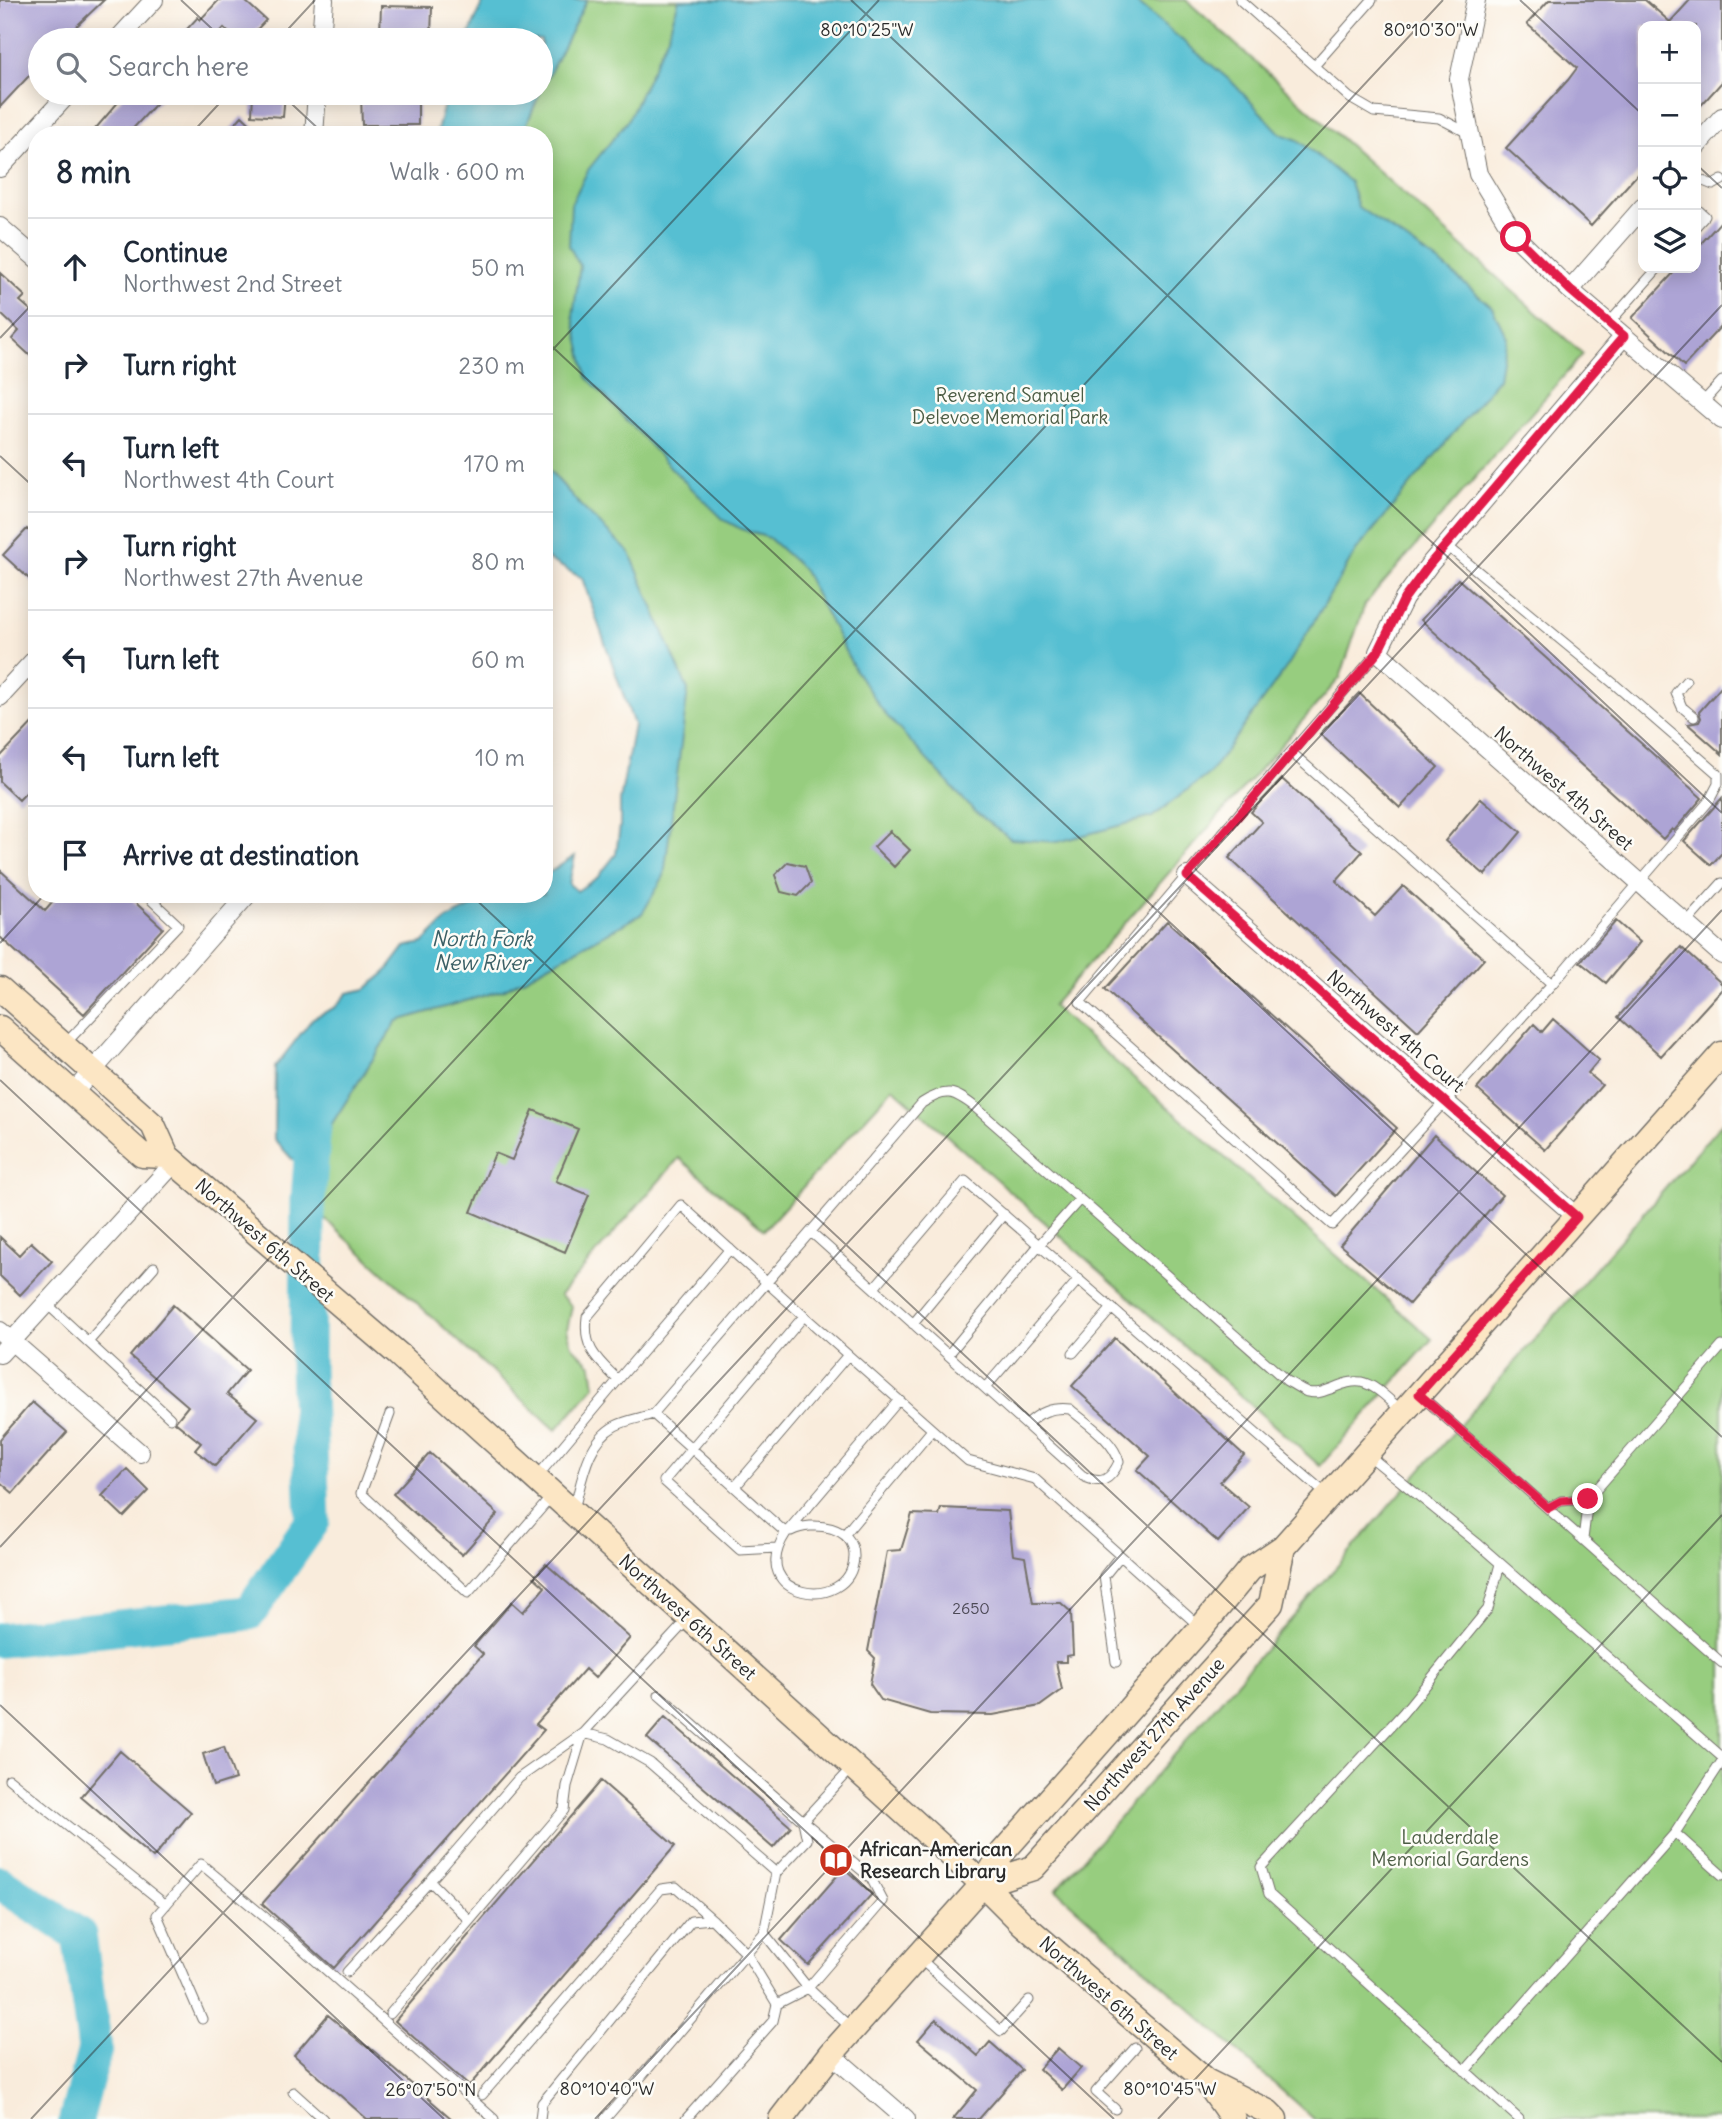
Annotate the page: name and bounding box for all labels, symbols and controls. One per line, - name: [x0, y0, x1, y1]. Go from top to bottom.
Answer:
- text: 80°10'25"W: [820, 18, 914, 41]
- text: 80°10'30"W: [1383, 18, 1479, 41]
- map controls: [1638, 21, 1701, 273]
- button: +: [1638, 21, 1701, 84]
- search box: [28, 28, 553, 105]
- icon: search: [52, 48, 90, 86]
- text: Search here: [108, 50, 249, 83]
- button: −: [1638, 84, 1701, 147]
- button: locate: [1638, 147, 1701, 210]
- text: 8 min: [56, 153, 131, 191]
- text: Walk · 600 m: [390, 157, 525, 186]
- button: layers: [1638, 210, 1701, 273]
- route start: [1500, 221, 1531, 252]
- text: Continue: [123, 236, 228, 269]
- icon: ahead: [56, 248, 94, 286]
- text: 50 m: [471, 253, 525, 282]
- text: Northwest 2nd Street: [123, 269, 342, 298]
- icon: right: [56, 346, 94, 384]
- text: Turn right: [123, 349, 236, 382]
- text: 230 m: [459, 351, 525, 380]
- park label: Reverend Samuel Delevoe Memorial Park: [912, 383, 1109, 429]
- text: Turn left: [123, 432, 219, 465]
- icon: left: [56, 444, 94, 482]
- text: 170 m: [464, 449, 525, 478]
- text: Northwest 4th Court: [123, 465, 334, 494]
- text: Turn right: [123, 530, 236, 563]
- icon: right: [56, 542, 94, 580]
- text: 80 m: [471, 547, 525, 576]
- text: Northwest 27th Avenue: [123, 563, 364, 592]
- icon: left: [56, 640, 94, 678]
- text: Turn left: [123, 643, 219, 676]
- text: 60 m: [471, 645, 525, 674]
- street label: Northwest 4th Street: [1489, 721, 1639, 855]
- icon: left: [56, 738, 94, 776]
- text: Turn left: [123, 741, 219, 774]
- text: 10 m: [475, 743, 525, 772]
- icon: arrive: [56, 836, 94, 874]
- text: Arrive at destination: [123, 839, 359, 872]
- water label: North Fork New River: [432, 925, 534, 976]
- street label: Northwest 4th Court: [1322, 965, 1470, 1097]
- street label: Northwest 6th Street: [190, 1173, 340, 1307]
- route end: [1572, 1483, 1603, 1514]
- street label: Northwest 6th Street: [614, 1549, 762, 1685]
- house number: 2650: [952, 1598, 990, 1618]
- street label: Northwest 27th Avenue: [1079, 1652, 1229, 1816]
- park label: Lauderdale Memorial Gardens: [1371, 1825, 1529, 1871]
- place label: African-American Research Library: [860, 1837, 1012, 1883]
- library icon: African-American Research Library: [817, 1841, 855, 1879]
- street label: Northwest 6th Street: [1034, 1931, 1184, 2065]
- text: 80°10'40"W: [560, 2077, 654, 2100]
- text: 80°10'45"W: [1123, 2077, 1217, 2100]
- text: 26°07'50"N: [386, 2078, 476, 2101]

